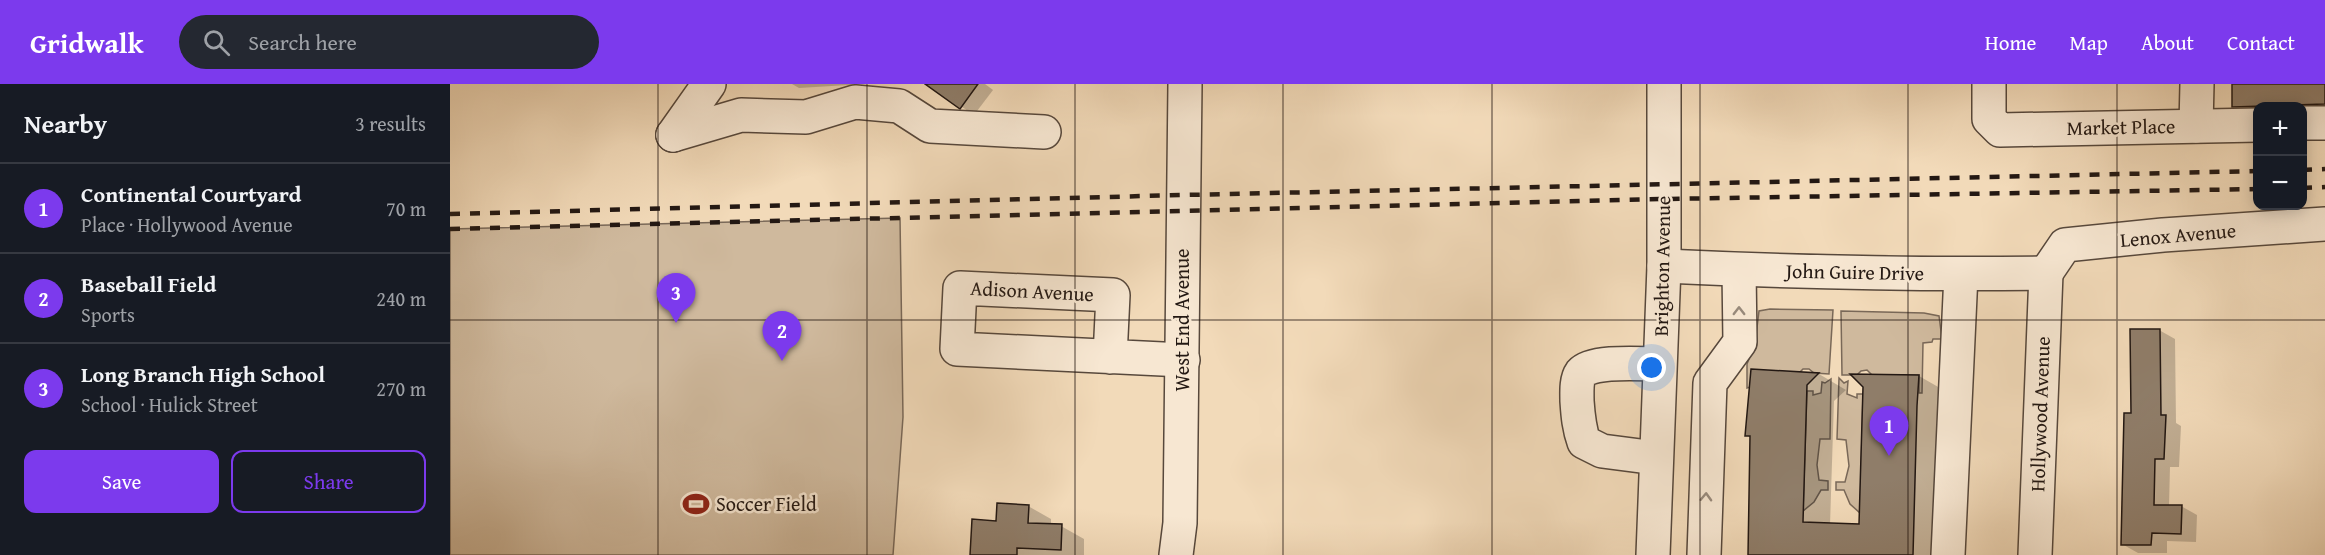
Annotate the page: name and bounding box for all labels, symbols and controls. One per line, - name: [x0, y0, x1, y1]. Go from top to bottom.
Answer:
- search box: [179, 15, 599, 69]
- text: Gridwalk: [30, 22, 143, 63]
- icon: search: [200, 26, 233, 59]
- text: Search here: [248, 26, 357, 58]
- text: Home: [1985, 27, 2036, 58]
- text: Map: [2069, 27, 2108, 58]
- text: About: [2141, 27, 2194, 58]
- text: Contact: [2227, 27, 2295, 58]
- map controls: [2253, 102, 2307, 210]
- button: +: [2253, 102, 2307, 156]
- text: Nearby: [24, 104, 107, 143]
- text: 3 results: [355, 109, 426, 138]
- street label: Market Place: [2066, 111, 2176, 142]
- button: −: [2253, 156, 2307, 210]
- text: Continental Courtyard: [81, 178, 301, 210]
- text: 1: [38, 194, 49, 223]
- text: 70 m: [386, 194, 426, 223]
- street label: Brighton Avenue: [1646, 195, 1677, 337]
- text: Place · Hollywood Avenue: [81, 210, 293, 239]
- street label: Lenox Avenue: [2119, 215, 2237, 254]
- street label: West End Avenue: [1167, 249, 1196, 391]
- street label: John Guire Drive: [1783, 256, 1924, 287]
- text: Baseball Field: [81, 268, 216, 300]
- street label: Adison Avenue: [970, 273, 1095, 308]
- pin: 3: [656, 274, 696, 323]
- text: 2: [38, 284, 49, 313]
- text: 240 m: [376, 284, 426, 313]
- text: Sports: [81, 300, 135, 329]
- one-way arrow: [1733, 307, 1745, 316]
- pin: 2: [762, 312, 802, 361]
- street label: Hollywood Avenue: [2022, 336, 2057, 492]
- your location: [1637, 353, 1666, 382]
- text: Long Branch High School: [81, 358, 325, 390]
- text: 3: [38, 374, 49, 403]
- text: 270 m: [376, 374, 426, 403]
- text: School · Hulick Street: [81, 390, 258, 419]
- pin: 1: [1870, 406, 1908, 456]
- button: Save: [24, 450, 219, 513]
- button: Share: [231, 450, 426, 513]
- sports icon: Soccer Field: [681, 489, 711, 519]
- place label: Soccer Field: [716, 489, 817, 518]
- one-way arrow: [1700, 492, 1712, 501]

